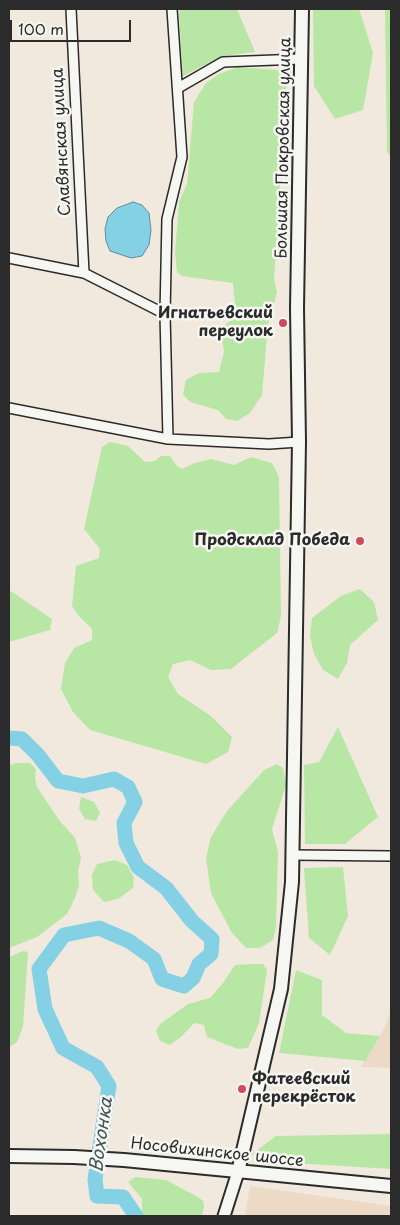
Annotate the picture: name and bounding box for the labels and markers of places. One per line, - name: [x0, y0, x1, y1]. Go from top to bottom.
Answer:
- place label: Игнатьевский переулок: [158, 304, 273, 342]
- marker: Игнатьевский переулок: [277, 317, 289, 329]
- place label: Продсклад Победа: [194, 531, 350, 551]
- marker: Продсклад Победа: [354, 535, 366, 547]
- place label: Фатеевский перекрёсток: [252, 1070, 355, 1108]
- marker: Фатеевский перекрёсток: [236, 1083, 248, 1095]

